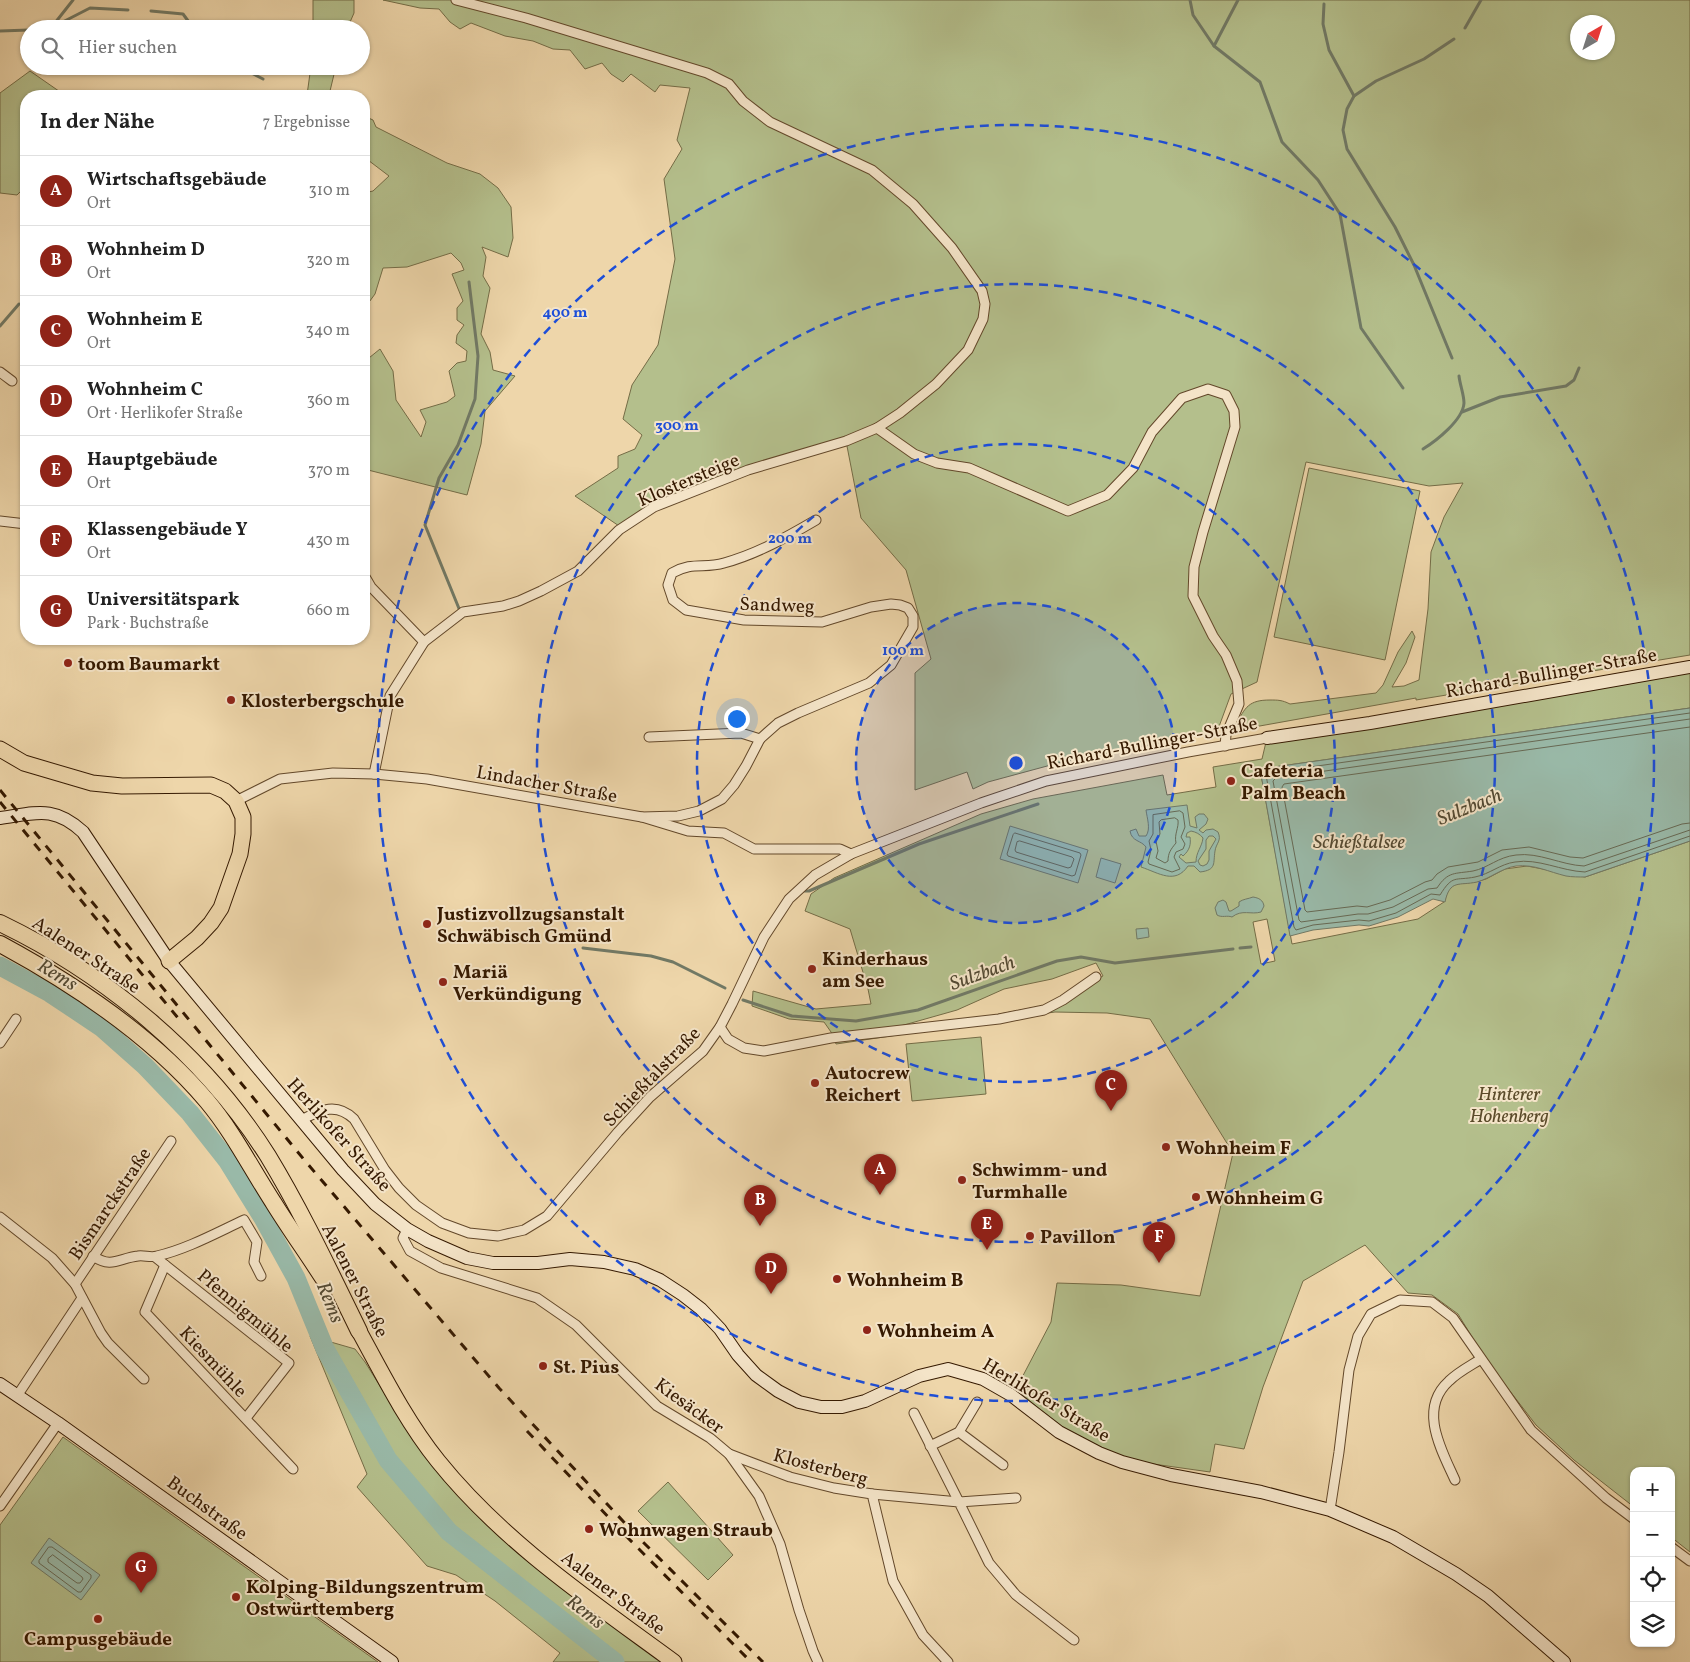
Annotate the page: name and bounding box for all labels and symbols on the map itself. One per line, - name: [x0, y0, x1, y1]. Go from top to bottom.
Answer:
- north arrow: [1570, 15, 1615, 60]
- text: 400 m: [543, 303, 588, 324]
- text: 300 m: [655, 416, 699, 437]
- street label: Klostersteige: [634, 448, 744, 514]
- text: 200 m: [768, 529, 812, 550]
- street label: Sandweg: [739, 592, 815, 620]
- text: 100 m: [882, 641, 925, 662]
- street label: Richard-Bullinger-Straße: [1444, 643, 1659, 705]
- place label: toom Baumarkt: [78, 652, 220, 678]
- marker: toom Baumarkt: [62, 657, 74, 669]
- place label: Klosterbergschule: [241, 689, 405, 715]
- marker: Klosterbergschule: [225, 694, 237, 706]
- your location: [724, 706, 750, 732]
- street label: Richard-Bullinger-Straße: [1045, 711, 1260, 777]
- centre of rings: [1007, 754, 1025, 772]
- place label: Cafeteria Palm Beach: [1241, 759, 1346, 807]
- street label: Lindacher Straße: [474, 760, 619, 810]
- marker: Cafeteria Palm Beach: [1225, 775, 1237, 787]
- water label: Sulzbach: [1433, 782, 1506, 834]
- water label: Schießtalsee: [1313, 829, 1406, 857]
- place label: Justizvollzugsanstalt Schwäbisch Gmünd: [436, 902, 625, 950]
- street label: Aalener Straße: [27, 911, 145, 1001]
- marker: Justizvollzugsanstalt Schwäbisch Gmünd: [421, 918, 433, 930]
- place label: Kinderhaus am See: [822, 947, 928, 995]
- water label: Sulzbach: [946, 949, 1019, 999]
- water label: Rems: [32, 953, 83, 999]
- place label: Mariä Verkündigung: [453, 960, 582, 1008]
- marker: Kinderhaus am See: [806, 963, 818, 975]
- marker: Mariä Verkündigung: [437, 976, 449, 988]
- street label: Schießtalstraße: [598, 1021, 707, 1133]
- place label: Autocrew Reichert: [825, 1061, 910, 1109]
- pin: C: [1095, 1070, 1127, 1111]
- street label: Herlikofer Straße: [280, 1073, 397, 1198]
- marker: Autocrew Reichert: [809, 1077, 821, 1089]
- park label: Hinterer Hohenberg: [1469, 1082, 1549, 1130]
- place label: Wohnheim F: [1176, 1136, 1291, 1162]
- marker: Wohnheim F: [1160, 1141, 1172, 1153]
- street label: Bismarckstraße: [63, 1143, 158, 1266]
- pin: A: [864, 1154, 896, 1195]
- place label: Schwimm- und Turmhalle: [972, 1158, 1108, 1206]
- marker: Schwimm- und Turmhalle: [956, 1174, 968, 1186]
- pin: B: [744, 1185, 776, 1226]
- place label: Wohnheim G: [1206, 1186, 1323, 1212]
- marker: Wohnheim G: [1190, 1191, 1202, 1203]
- pin: E: [971, 1209, 1003, 1250]
- street label: Aalener Straße: [314, 1219, 394, 1342]
- pin: F: [1143, 1222, 1175, 1263]
- place label: Pavillon: [1040, 1225, 1115, 1251]
- marker: Pavillon: [1024, 1230, 1036, 1242]
- pin: D: [755, 1253, 787, 1294]
- street label: Pfennigmühle: [191, 1264, 298, 1359]
- place label: Wohnheim B: [847, 1268, 964, 1294]
- marker: Wohnheim B: [831, 1273, 843, 1285]
- water label: Rems: [308, 1278, 350, 1328]
- place label: Wohnheim A: [877, 1319, 995, 1345]
- street label: Kiesmühle: [173, 1321, 252, 1404]
- marker: Wohnheim A: [861, 1324, 873, 1336]
- street label: Herlikofer Straße: [977, 1352, 1115, 1449]
- place label: St. Pius: [553, 1355, 619, 1381]
- marker: St. Pius: [537, 1360, 549, 1372]
- street label: Kiesäcker: [649, 1373, 729, 1441]
- street label: Klosterberg: [770, 1443, 871, 1493]
- street label: Buchstraße: [161, 1470, 253, 1547]
- place label: Wohnwagen Straub: [599, 1518, 773, 1544]
- marker: Wohnwagen Straub: [583, 1523, 595, 1535]
- street label: Aalener Straße: [555, 1546, 670, 1641]
- pin: G: [125, 1552, 157, 1593]
- place label: Kolping-Bildungszentrum Ostwürttemberg: [246, 1575, 484, 1623]
- water label: Rems: [559, 1588, 611, 1637]
- marker: Kolping-Bildungszentrum Ostwürttemberg: [230, 1591, 242, 1603]
- marker: Campusgebäude: [92, 1613, 104, 1625]
- place label: Campusgebäude: [24, 1627, 172, 1653]

